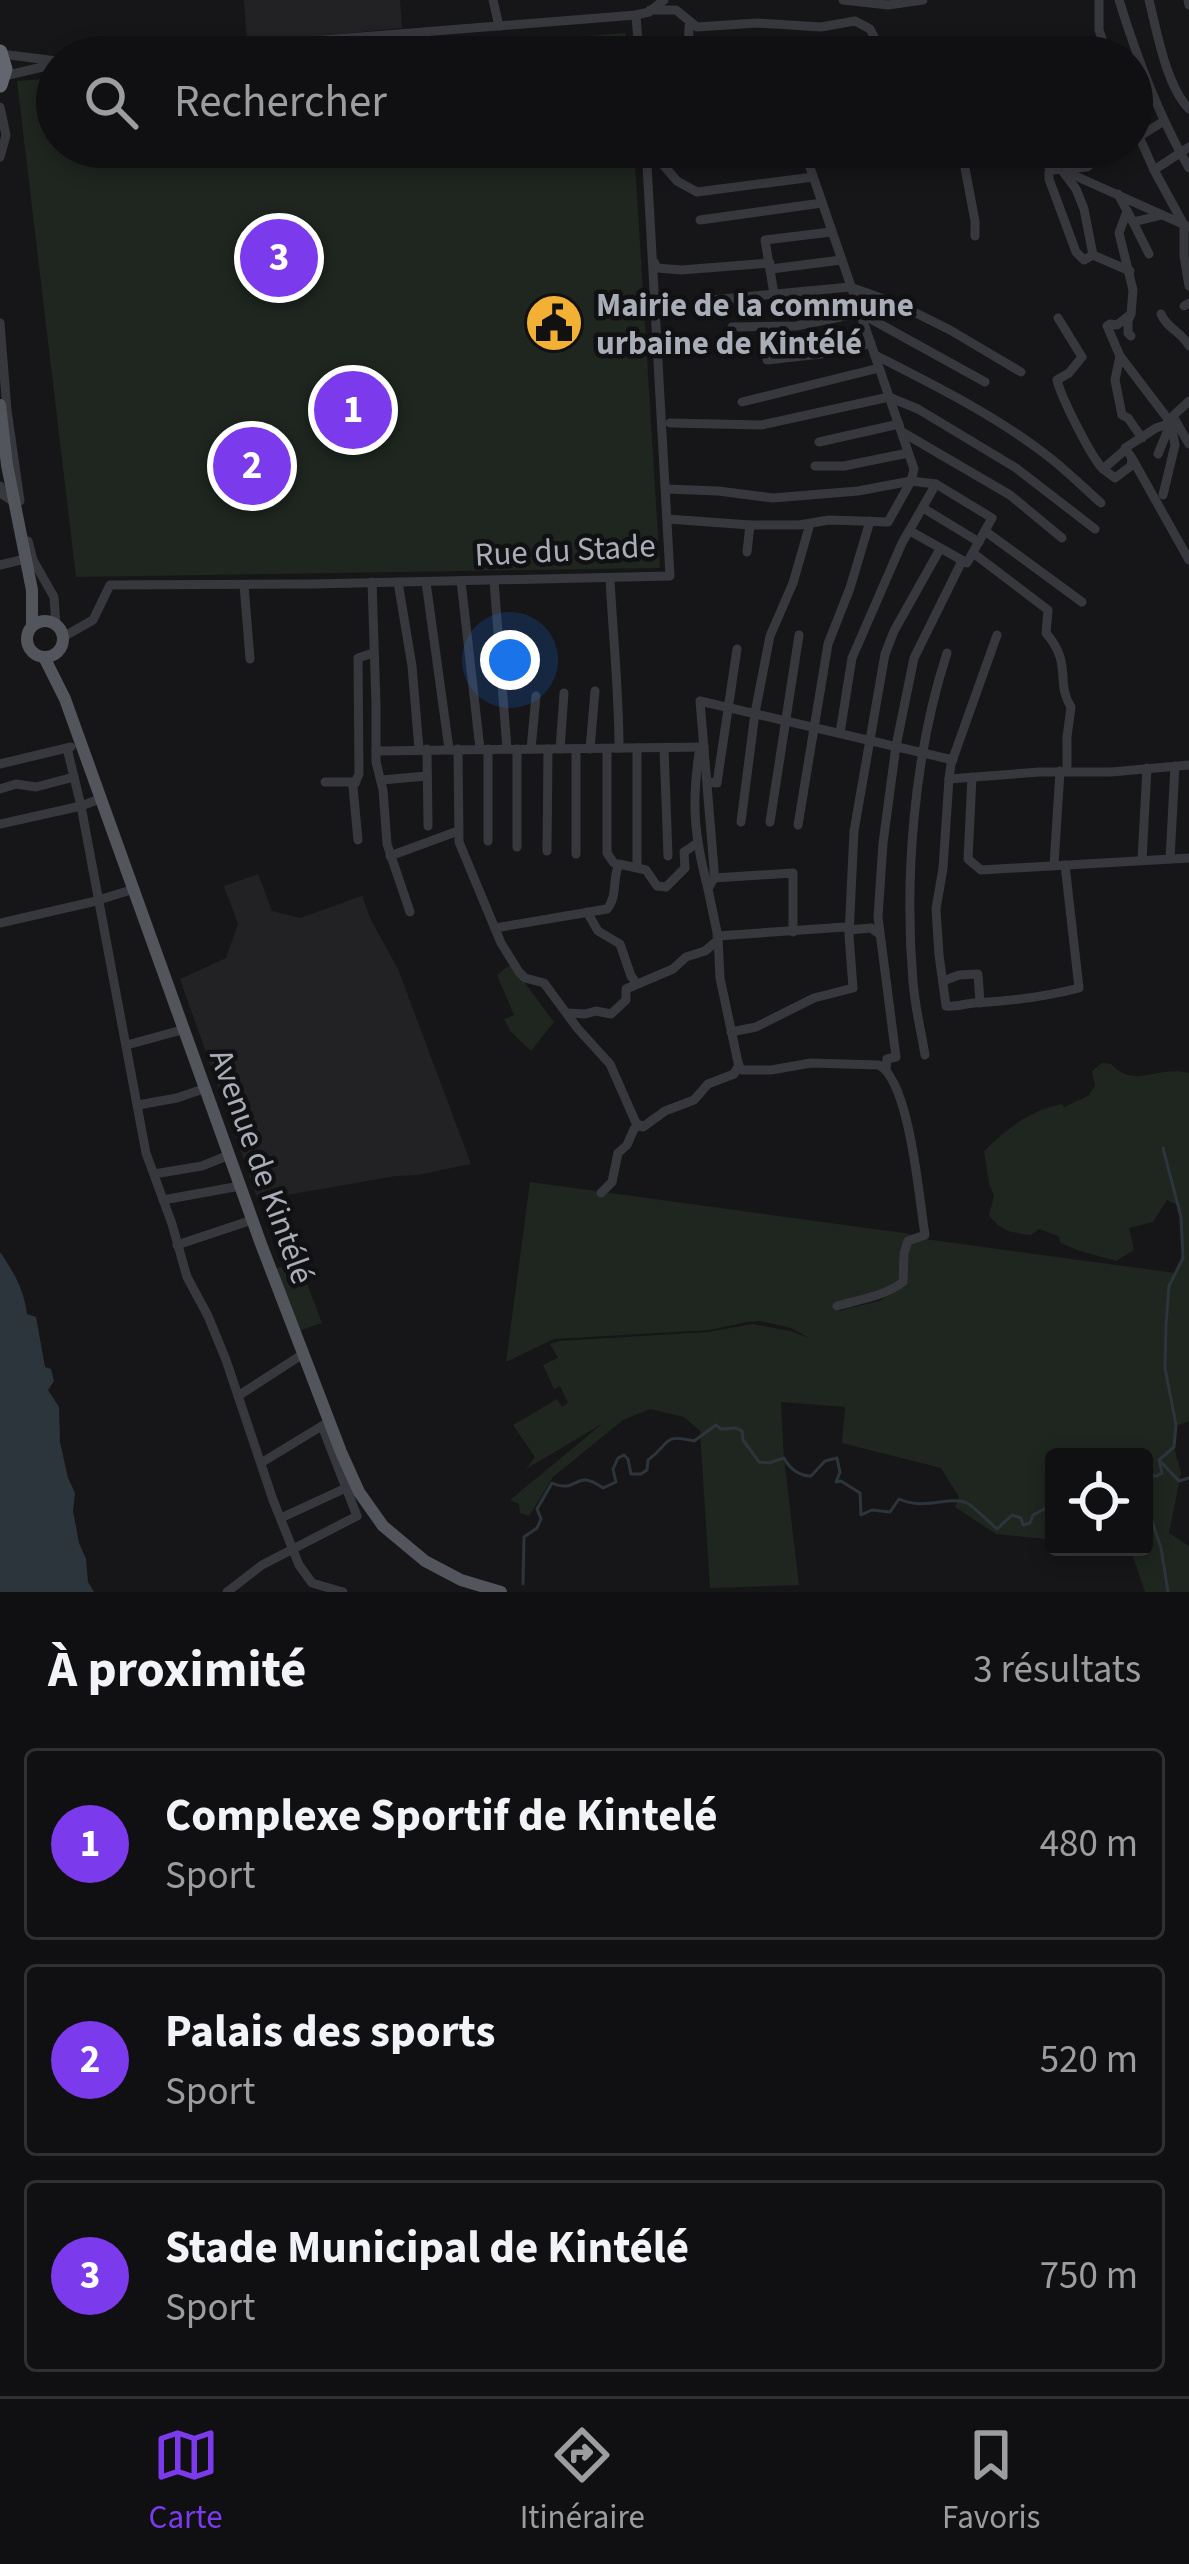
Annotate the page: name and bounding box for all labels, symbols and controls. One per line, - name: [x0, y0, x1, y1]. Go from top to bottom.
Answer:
- search box: [36, 36, 1153, 168]
- icon: search: [78, 69, 144, 135]
- text: Rechercher: [174, 70, 387, 134]
- pin: 3: [240, 213, 318, 303]
- place label: Mairie de la commune urbaine de Kintélé: [596, 282, 914, 367]
- public building icon: Mairie de la commune urbaine de Kintélé: [523, 292, 585, 354]
- pin: 1: [314, 365, 392, 455]
- pin: 2: [213, 421, 291, 511]
- street label: Rue du Stade: [473, 522, 657, 579]
- your location: [480, 630, 540, 690]
- street label: Avenue de Kintélé: [197, 1043, 326, 1290]
- map controls: [1045, 1448, 1153, 1556]
- button: locate: [1045, 1448, 1153, 1556]
- text: À proximité: [48, 1634, 306, 1706]
- text: 3 résultats: [973, 1642, 1141, 1698]
- text: Complexe Sportif de Kintelé: [165, 1784, 718, 1848]
- text: 1: [80, 1816, 100, 1872]
- text: 480 m: [1040, 1816, 1138, 1872]
- text: Sport: [165, 1848, 255, 1904]
- text: Palais des sports: [165, 2000, 495, 2064]
- text: 2: [80, 2032, 100, 2088]
- text: 520 m: [1040, 2032, 1138, 2088]
- text: Sport: [165, 2064, 255, 2120]
- text: Stade Municipal de Kintélé: [165, 2216, 689, 2280]
- text: 3: [80, 2248, 100, 2304]
- text: 750 m: [1040, 2248, 1138, 2304]
- text: Sport: [165, 2280, 255, 2336]
- tab: Carte: [149, 2422, 223, 2541]
- tab: Itinéraire: [520, 2422, 645, 2541]
- tab: Favoris: [942, 2422, 1040, 2541]

